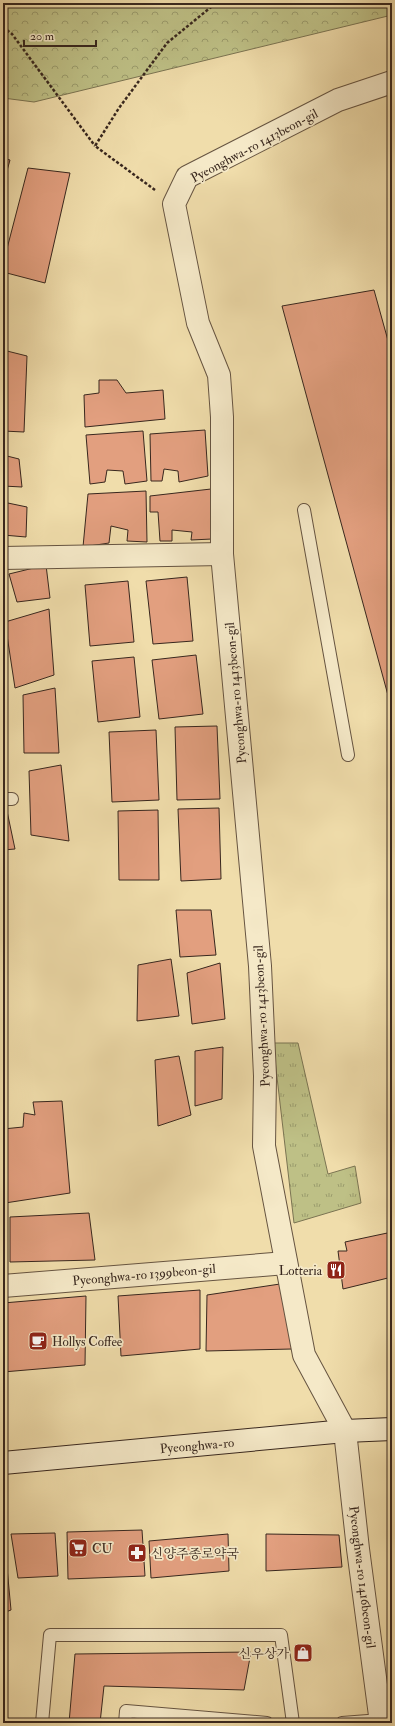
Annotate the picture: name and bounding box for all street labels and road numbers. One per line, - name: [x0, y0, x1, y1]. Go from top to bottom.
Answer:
- street label: Pyeonghwa-ro 1413beon-gil: [188, 105, 322, 187]
- street label: Pyeonghwa-ro 1413beon-gil: [222, 621, 251, 764]
- street label: Pyeonghwa-ro 1413beon-gil: [250, 944, 275, 1087]
- street label: Pyeonghwa-ro 1399beon-gil: [72, 1261, 217, 1290]
- street label: Pyeonghwa-ro: [159, 1435, 235, 1458]
- street label: Pyeonghwa-ro 1416beon-gil: [344, 1505, 379, 1650]

